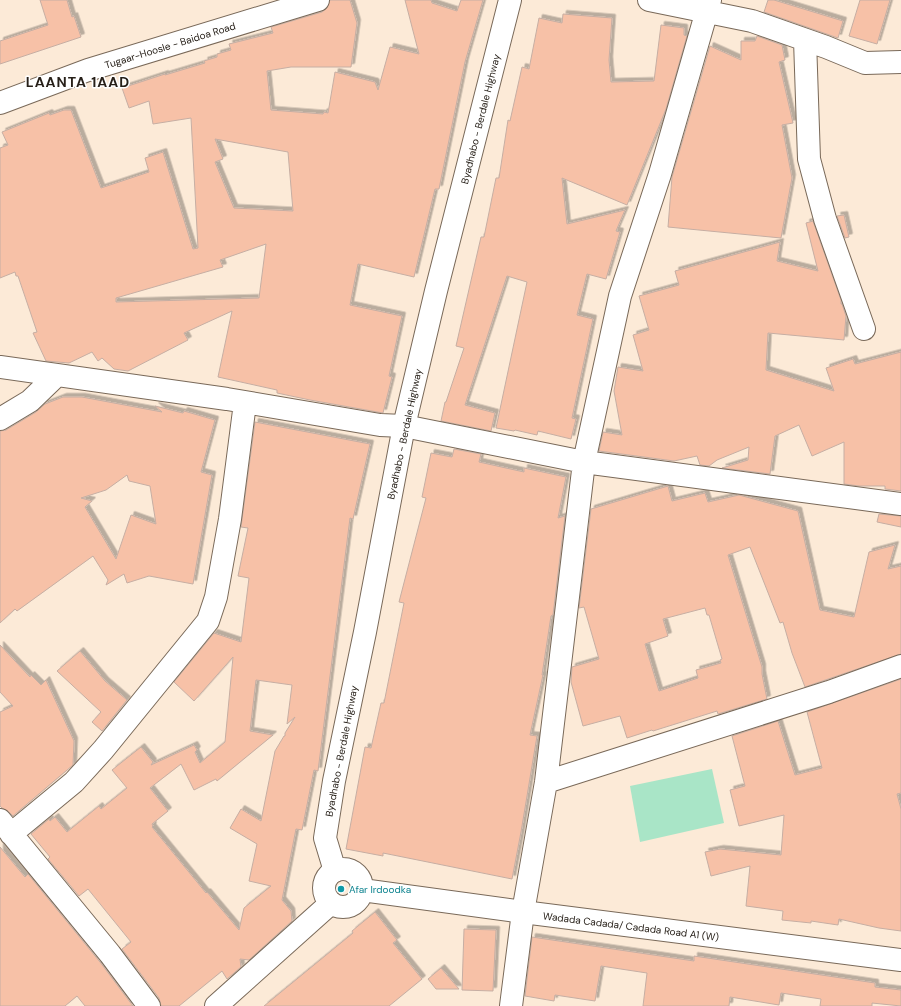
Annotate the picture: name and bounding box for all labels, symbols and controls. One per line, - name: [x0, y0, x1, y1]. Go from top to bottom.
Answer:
- street label: Tugaar-Hoosle - Baidoa Road: [103, 19, 237, 72]
- street label: Byadhabo - Berdale Highway: [458, 52, 503, 185]
- district label: LAANTA 1AAD: [26, 73, 130, 91]
- street label: Byadhabo - Berdale Highway: [384, 367, 425, 501]
- street label: Byadhabo - Berdale Highway: [322, 684, 361, 818]
- place label: Afar Irdoodka: [349, 883, 411, 896]
- marker: Afar Irdoodka: [336, 884, 346, 894]
- street label: Wadada Cadada/ Cadada Road A1 (W): [542, 909, 720, 944]

